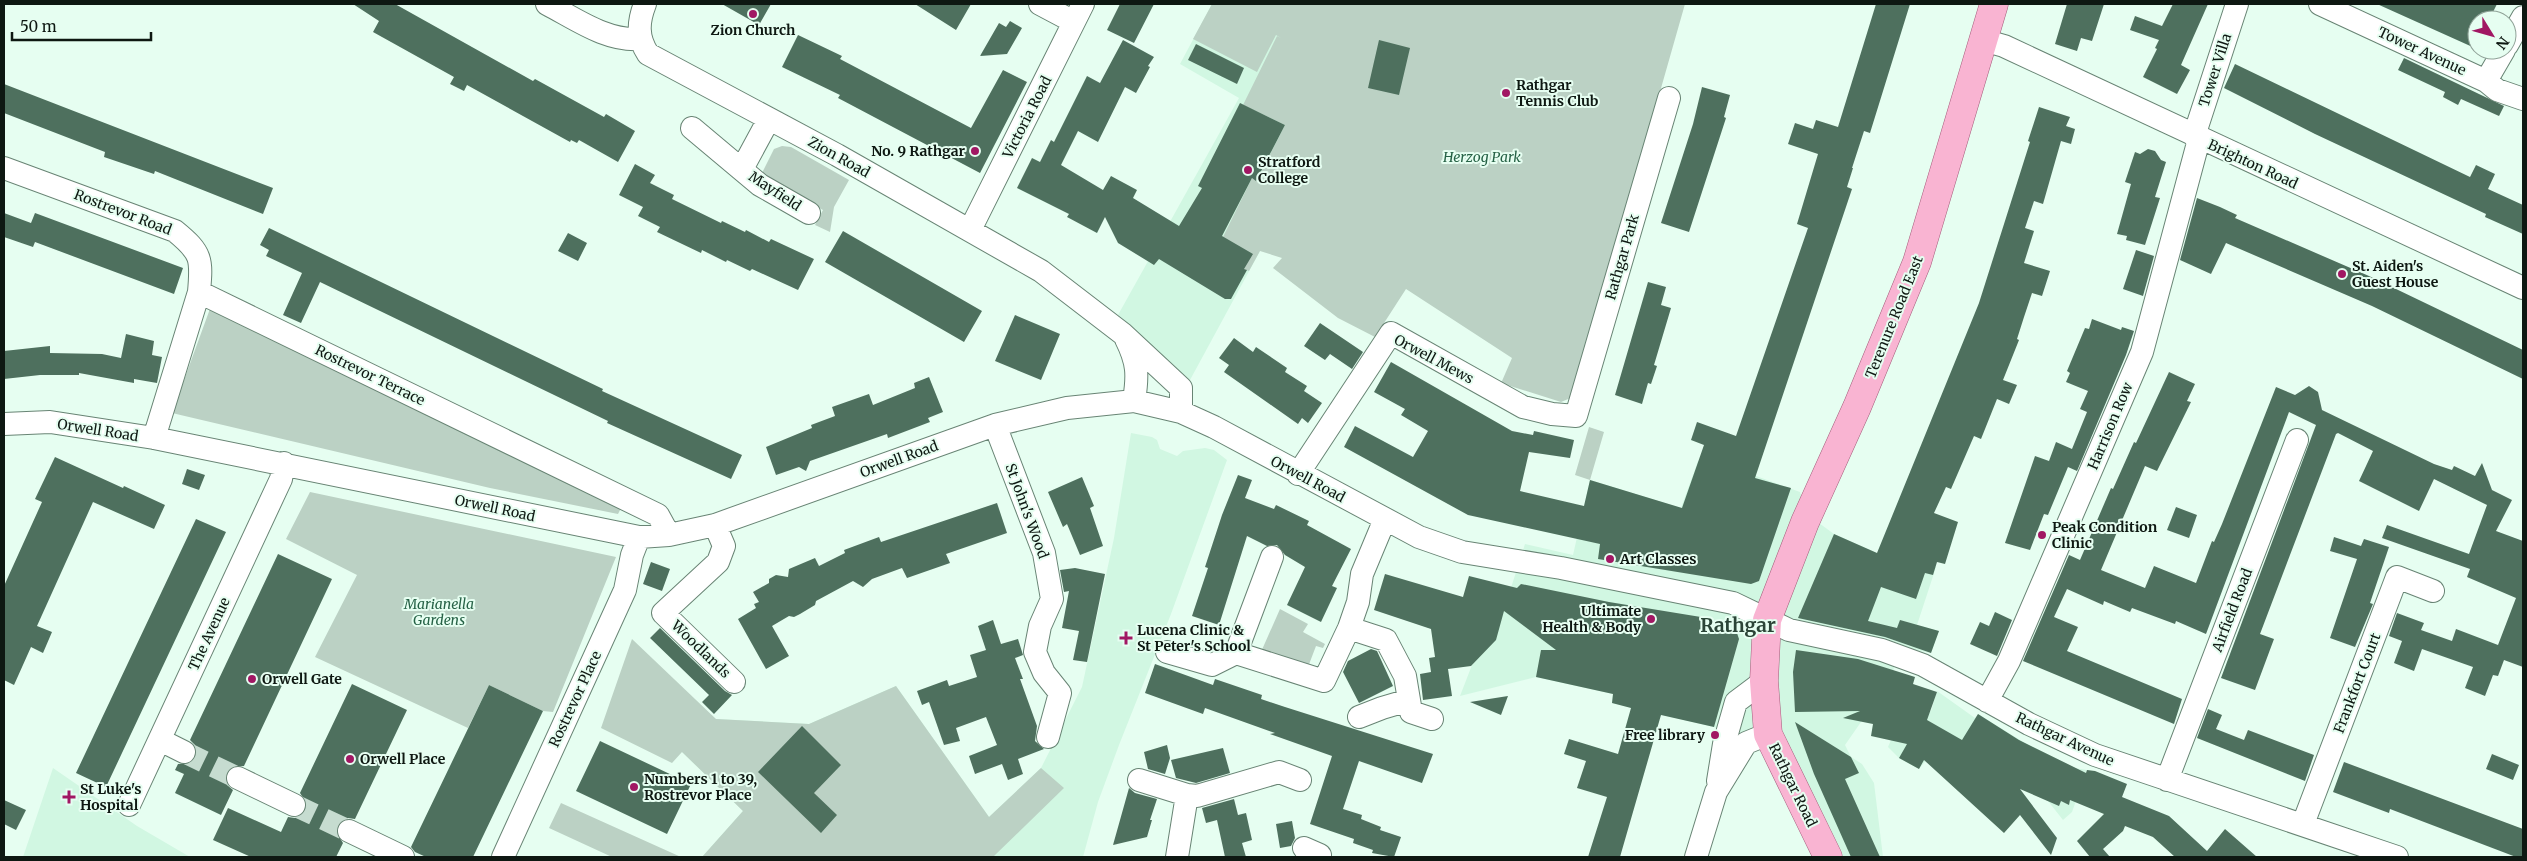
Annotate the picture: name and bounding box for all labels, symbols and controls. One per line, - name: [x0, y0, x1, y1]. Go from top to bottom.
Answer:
- marker: Zion Church: [747, 8, 759, 20]
- scale bar: [12, 10, 151, 42]
- north arrow: [2467, 10, 2517, 60]
- text: 50 m: [20, 17, 57, 36]
- place label: Zion Church: [711, 21, 796, 39]
- street label: Tower Avenue: [2375, 23, 2469, 79]
- street label: Tower Villa: [2195, 31, 2235, 109]
- text: N: [2492, 33, 2513, 53]
- street label: Victoria Road: [998, 72, 1056, 162]
- place label: Rathgar Tennis Club: [1516, 76, 1599, 110]
- marker: Rathgar Tennis Club: [1500, 87, 1512, 99]
- street label: Zion Road: [805, 133, 874, 182]
- street label: Brighton Road: [2205, 135, 2301, 193]
- place label: No. 9 Rathgar: [871, 142, 965, 160]
- marker: No. 9 Rathgar: [969, 145, 981, 157]
- park label: Herzog Park: [1442, 148, 1521, 166]
- place label: Stratford College: [1258, 153, 1321, 187]
- marker: Stratford College: [1242, 164, 1254, 176]
- street label: Mayfield: [745, 167, 805, 215]
- street label: Rostrevor Road: [72, 185, 175, 239]
- street label: Rathgar Park: [1601, 212, 1643, 302]
- street label: Terenure Road East: [1861, 253, 1927, 381]
- place label: St. Aiden's Guest House: [2352, 257, 2439, 291]
- marker: St. Aiden's Guest House: [2336, 268, 2348, 280]
- street label: Orwell Mews: [1391, 330, 1477, 388]
- street label: Rostrevor Terrace: [312, 341, 428, 409]
- street label: Harrison Row: [2084, 379, 2137, 472]
- street label: Orwell Road: [56, 415, 140, 445]
- street label: Orwell Road: [857, 436, 941, 481]
- street label: Orwell Road: [1268, 452, 1349, 506]
- street label: St John's Wood: [1001, 461, 1053, 562]
- street label: Orwell Road: [453, 491, 537, 525]
- place label: Peak Condition Clinic: [2052, 518, 2158, 552]
- marker: Peak Condition Clinic: [2036, 529, 2048, 541]
- place label: Art Classes: [1619, 550, 1696, 568]
- marker: Art Classes: [1604, 553, 1616, 565]
- street label: Airfield Road: [2207, 565, 2256, 655]
- street label: The Avenue: [184, 595, 234, 673]
- park label: Marianella Gardens: [403, 595, 474, 629]
- place label: Ultimate Health & Body: [1542, 602, 1642, 636]
- marker: Ultimate Health & Body: [1645, 613, 1657, 625]
- district label: Rathgar: [1700, 613, 1776, 637]
- street label: Woodlands: [667, 616, 734, 682]
- place label: Lucena Clinic & St Peter's School: [1137, 621, 1251, 655]
- street label: Frankfort Court: [2330, 630, 2385, 736]
- marker: Lucena Clinic & St Peter's School: [1119, 631, 1133, 645]
- street label: Rostrevor Place: [545, 648, 605, 750]
- place label: Orwell Gate: [262, 670, 342, 688]
- marker: Orwell Gate: [246, 673, 258, 685]
- street label: Rathgar Avenue: [2013, 708, 2117, 770]
- place label: Free library: [1625, 726, 1706, 744]
- marker: Free library: [1709, 729, 1721, 741]
- street label: Rathgar Road: [1765, 740, 1821, 830]
- place label: Orwell Place: [360, 750, 446, 768]
- marker: Orwell Place: [344, 753, 356, 765]
- place label: Numbers 1 to 39, Rostrevor Place: [644, 770, 757, 804]
- place label: St Luke's Hospital: [80, 780, 141, 814]
- marker: Numbers 1 to 39, Rostrevor Place: [628, 781, 640, 793]
- marker: St Luke's Hospital: [62, 790, 76, 804]

